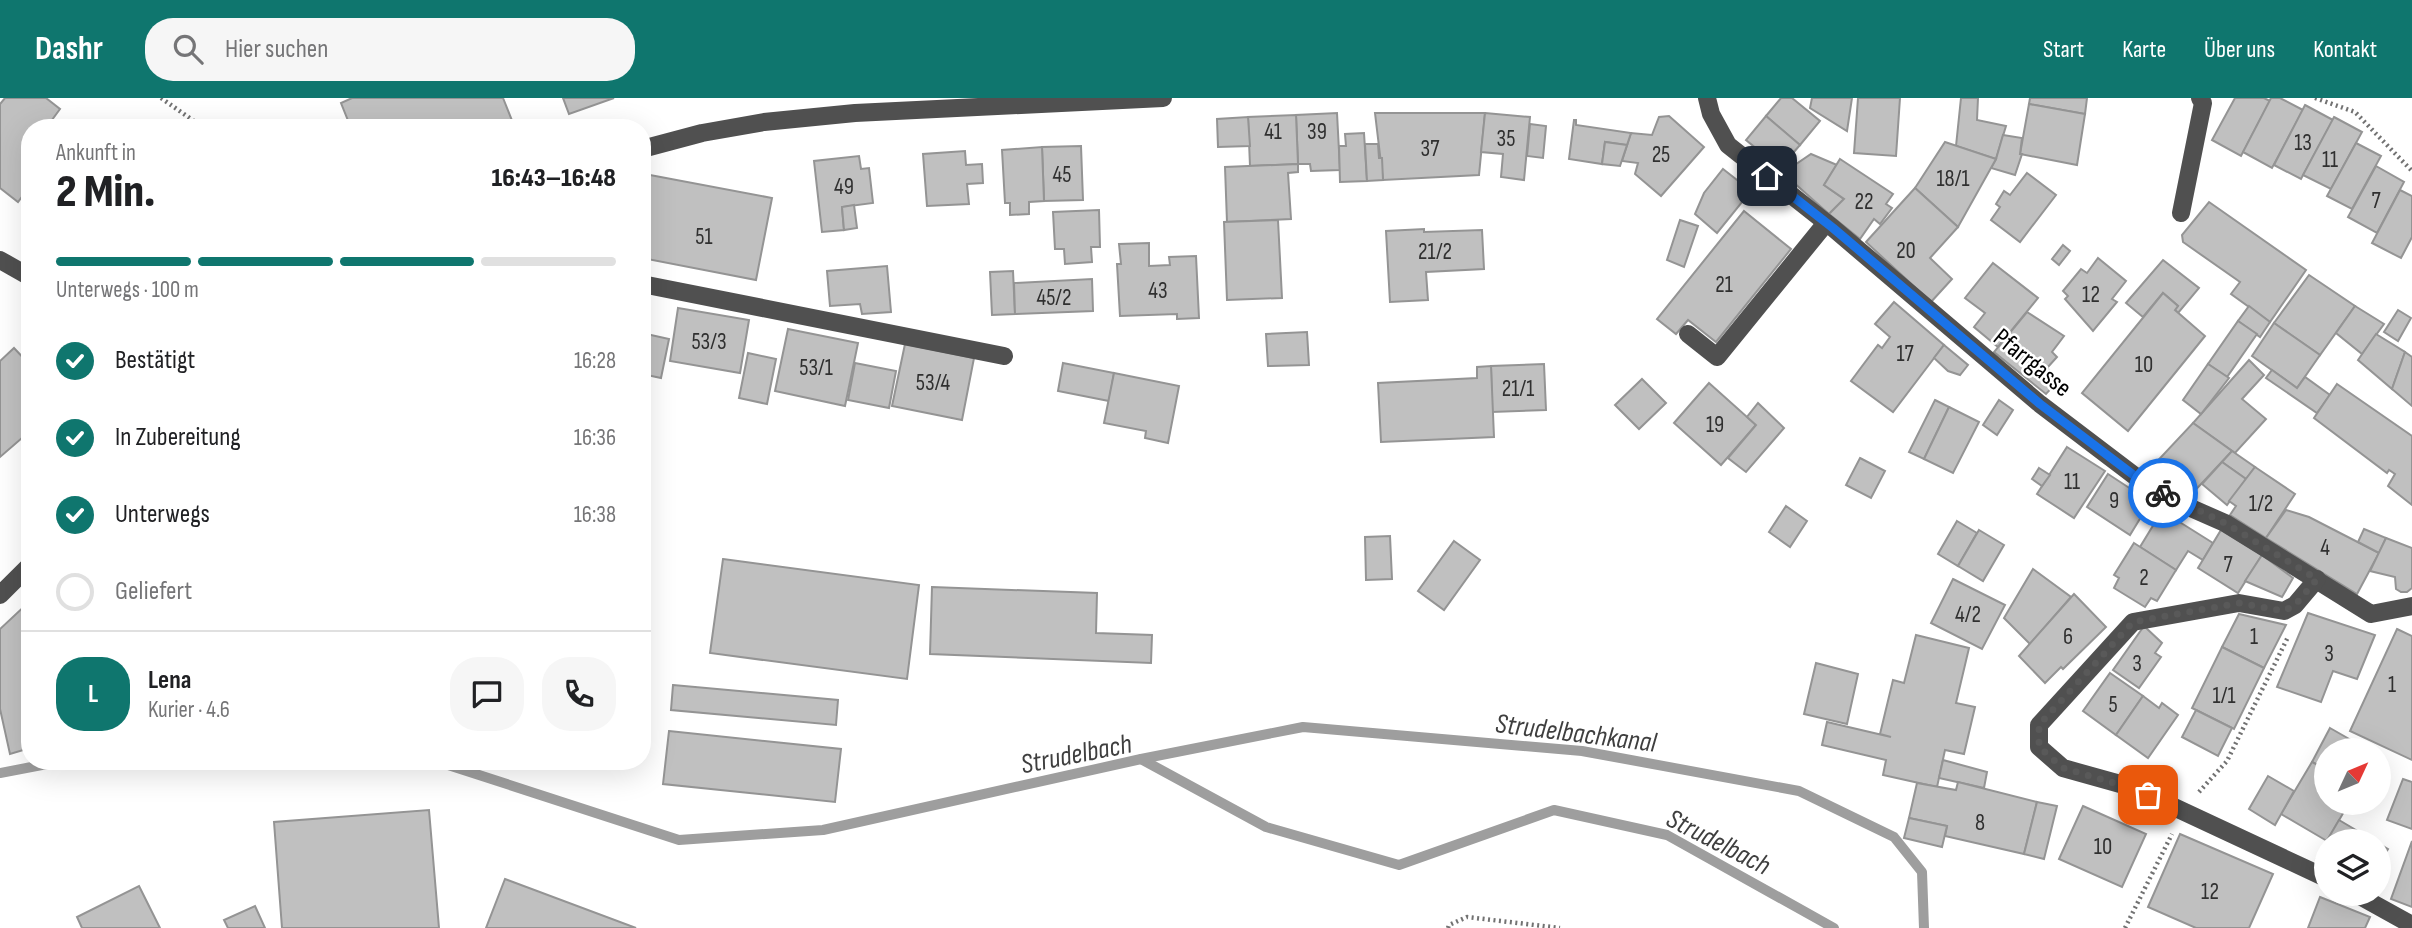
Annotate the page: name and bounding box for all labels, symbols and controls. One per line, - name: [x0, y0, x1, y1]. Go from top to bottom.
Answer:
- search box: [145, 18, 635, 81]
- text: Dashr: [35, 29, 103, 69]
- icon: search: [169, 30, 207, 68]
- text: Hier suchen: [225, 34, 328, 65]
- text: Start: [2043, 35, 2084, 64]
- text: Karte: [2122, 35, 2166, 64]
- text: Über uns: [2204, 35, 2275, 64]
- text: Kontakt: [2313, 35, 2377, 64]
- house number: 41: [1264, 118, 1282, 146]
- house number: 39: [1307, 118, 1327, 146]
- house number: 35: [1497, 125, 1515, 153]
- house number: 13: [2294, 129, 2312, 157]
- house number: 37: [1421, 135, 1439, 163]
- text: Ankunft in: [56, 139, 136, 167]
- house number: 25: [1652, 141, 1670, 169]
- pin: [1737, 146, 1797, 206]
- house number: 11: [2322, 146, 2338, 174]
- icon: home: [1748, 157, 1786, 195]
- house number: 45: [1053, 161, 1071, 189]
- text: 16:43–16:48: [492, 163, 616, 194]
- text: 2 Min.: [56, 165, 155, 220]
- house number: 18/1: [1937, 165, 1969, 193]
- house number: 49: [834, 173, 854, 201]
- house number: 7: [2371, 187, 2381, 215]
- house number: 22: [1855, 188, 1873, 216]
- house number: 51: [695, 223, 713, 251]
- house number: 20: [1896, 237, 1916, 265]
- house number: 21/2: [1418, 238, 1452, 266]
- house number: 21: [1715, 271, 1733, 299]
- text: Unterwegs · 100 m: [56, 276, 199, 304]
- house number: 43: [1148, 277, 1168, 305]
- house number: 12: [2082, 281, 2100, 309]
- house number: 45/2: [1036, 284, 1072, 312]
- street label: Pfarrgasse: [1987, 322, 2077, 404]
- house number: 53/3: [691, 328, 727, 356]
- house number: 17: [1896, 340, 1914, 368]
- icon: check: [56, 342, 94, 380]
- text: Bestätigt: [115, 345, 195, 376]
- text: 16:28: [574, 347, 616, 375]
- house number: 10: [2135, 351, 2153, 379]
- house number: 53/1: [799, 354, 833, 382]
- house number: 53/4: [916, 369, 951, 397]
- house number: 21/1: [1502, 375, 1534, 403]
- house number: 19: [1706, 411, 1724, 439]
- icon: check: [56, 419, 94, 457]
- text: In Zubereitung: [115, 422, 241, 453]
- text: 16:36: [574, 424, 616, 452]
- courier: [2128, 458, 2198, 528]
- house number: 11: [2064, 468, 2080, 496]
- icon: bike: [2144, 474, 2182, 512]
- house number: 9: [2109, 487, 2119, 515]
- house number: 1/2: [2249, 490, 2273, 518]
- icon: check: [56, 496, 94, 534]
- text: Unterwegs: [115, 499, 210, 530]
- text: 16:38: [574, 501, 616, 529]
- house number: 4: [2320, 534, 2330, 562]
- house number: 7: [2223, 551, 2233, 579]
- house number: 2: [2139, 564, 2149, 592]
- text: Geliefert: [115, 576, 192, 607]
- house number: 4/2: [1955, 601, 1981, 629]
- house number: 6: [2063, 623, 2073, 651]
- house number: 1: [2250, 623, 2258, 651]
- house number: 3: [2324, 640, 2334, 668]
- house number: 3: [2132, 650, 2142, 678]
- button: chat: [450, 657, 524, 731]
- button: phone: [542, 657, 616, 731]
- text: Lena: [148, 665, 191, 696]
- house number: 1: [2388, 671, 2396, 699]
- text: L: [88, 679, 98, 710]
- house number: 1/1: [2212, 682, 2236, 710]
- house number: 5: [2108, 691, 2118, 719]
- text: Kurier · 4.6: [148, 696, 230, 724]
- water label: Strudelbachkanal: [1494, 707, 1659, 760]
- water label: Strudelbach: [1018, 728, 1135, 781]
- north arrow: [2314, 738, 2390, 816]
- map controls: [2314, 738, 2391, 906]
- pin: [2118, 765, 2178, 825]
- icon: bag: [2129, 776, 2167, 814]
- water label: Strudelbach: [1661, 802, 1776, 883]
- house number: 8: [1975, 809, 1985, 837]
- button: layers: [2314, 829, 2391, 906]
- house number: 10: [2094, 833, 2112, 861]
- house number: 12: [2201, 878, 2219, 906]

